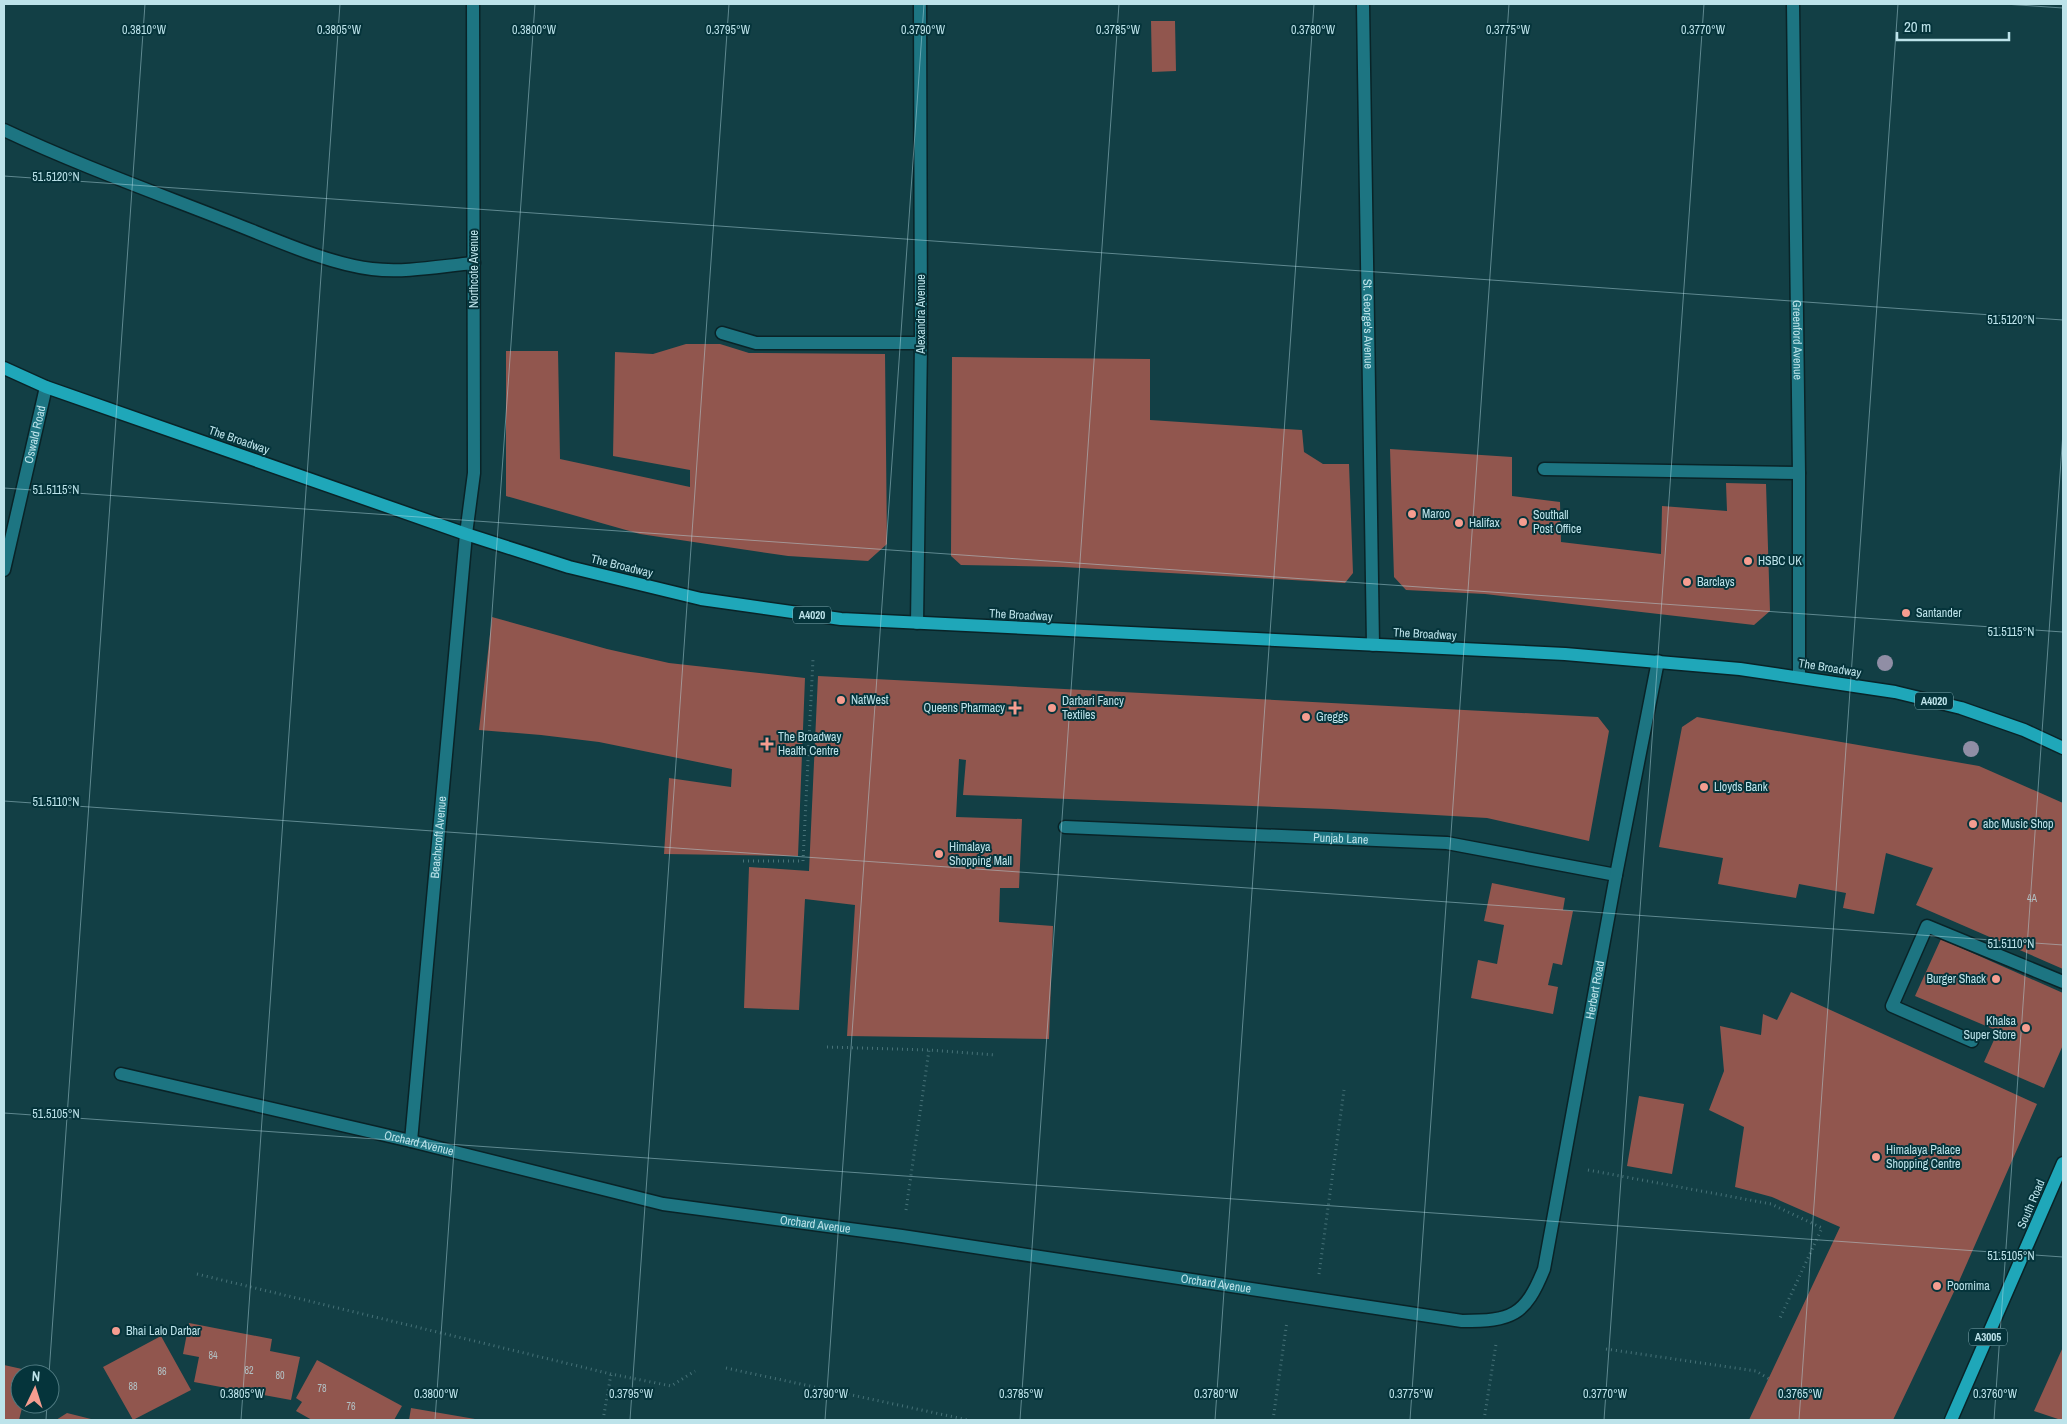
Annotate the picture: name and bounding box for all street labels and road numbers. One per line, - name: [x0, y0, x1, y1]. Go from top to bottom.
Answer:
- street label: Northcote Avenue: [466, 230, 482, 308]
- street label: Alexandra Avenue: [913, 274, 929, 355]
- street label: St. George's Avenue: [1359, 279, 1377, 369]
- street label: Greenford Avenue: [1789, 300, 1806, 380]
- street label: Oswald Road: [21, 404, 50, 465]
- street label: The Broadway: [206, 422, 272, 458]
- street label: The Broadway: [589, 551, 655, 581]
- street label: The Broadway: [989, 605, 1053, 625]
- road number: A4020: [793, 606, 831, 624]
- street label: The Broadway: [1393, 624, 1457, 644]
- street label: The Broadway: [1797, 655, 1863, 681]
- road number: A4020: [1915, 692, 1953, 709]
- street label: Beachcroft Avenue: [427, 795, 450, 879]
- street label: Punjab Lane: [1313, 829, 1369, 848]
- street label: Herbert Road: [1582, 959, 1608, 1020]
- street label: Orchard Avenue: [383, 1127, 456, 1159]
- street label: South Road: [2013, 1177, 2049, 1231]
- street label: Orchard Avenue: [779, 1212, 852, 1237]
- street label: Orchard Avenue: [1180, 1270, 1252, 1297]
- road number: A3005: [1969, 1328, 2007, 1345]

